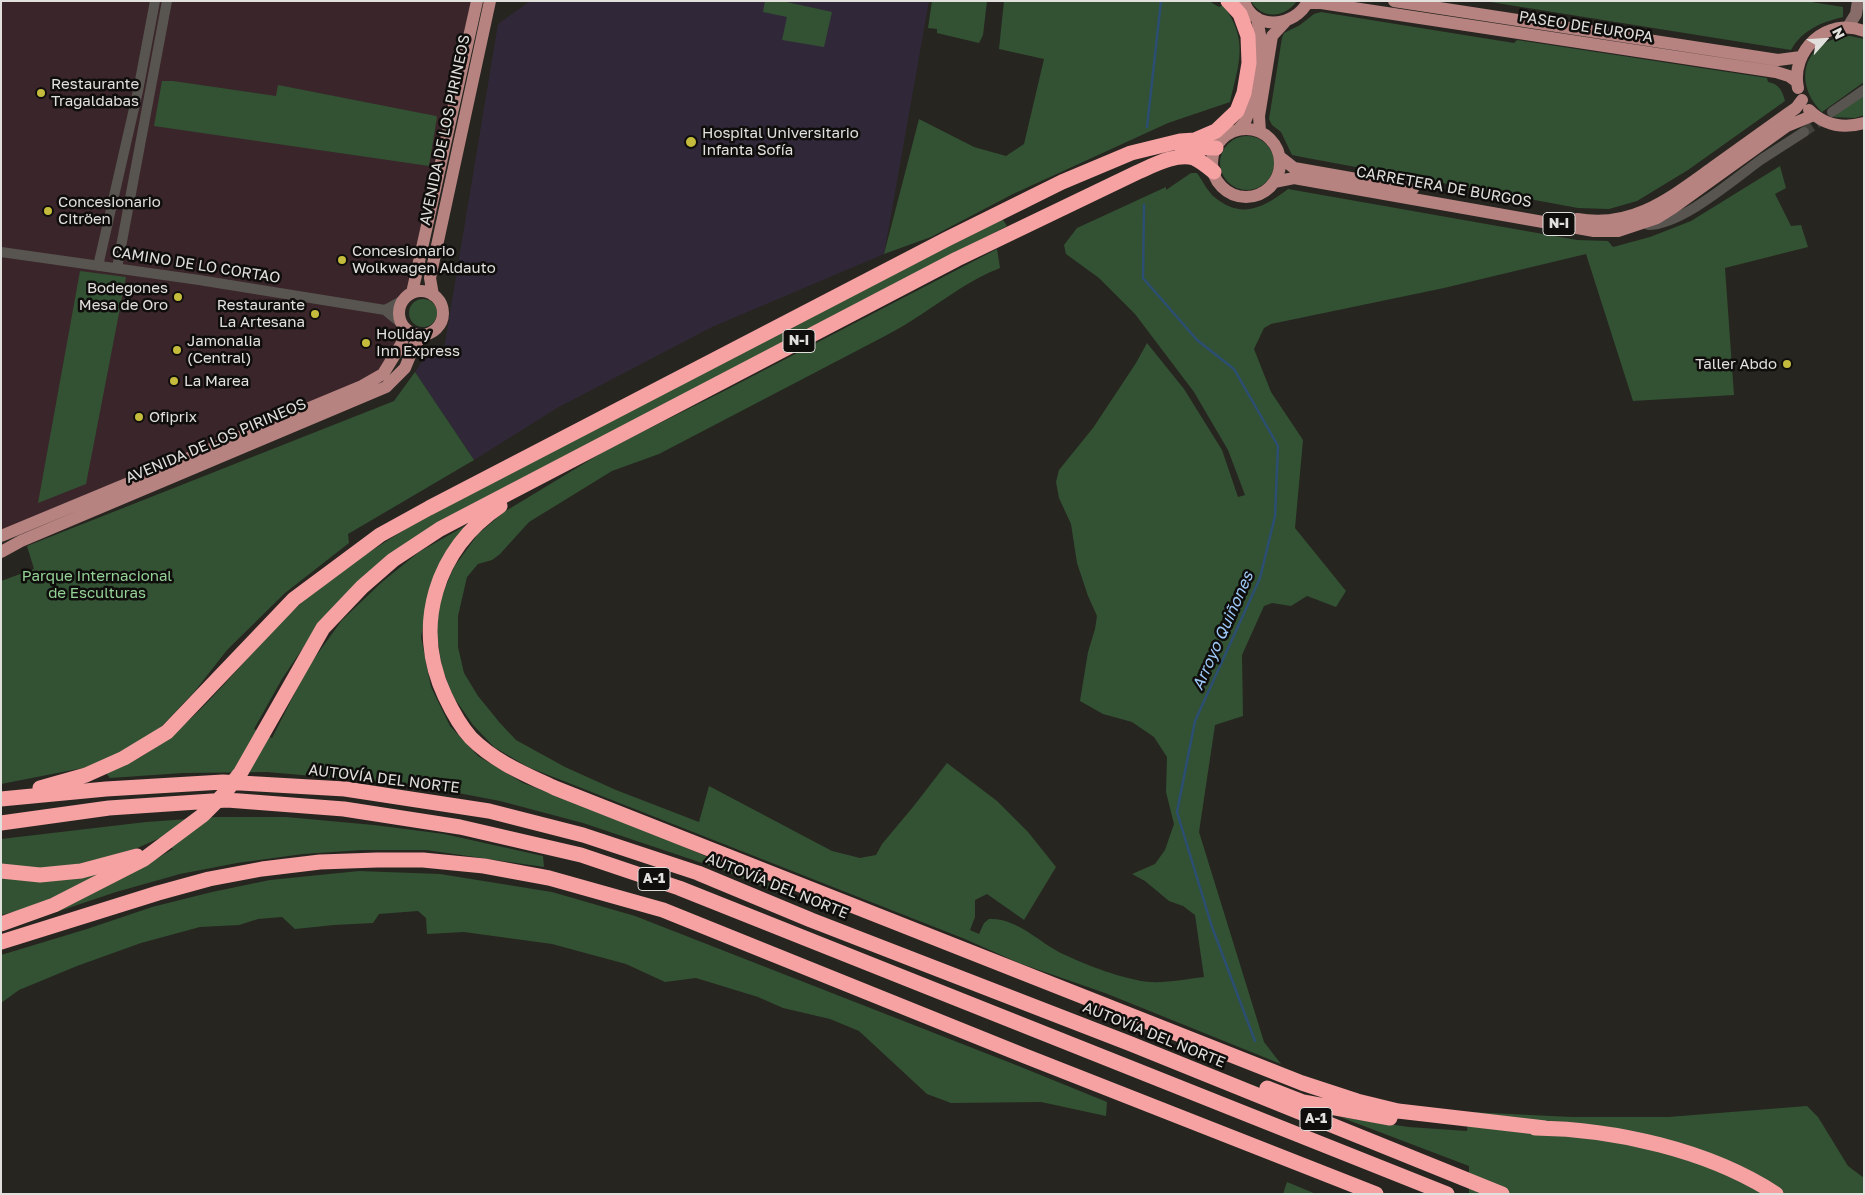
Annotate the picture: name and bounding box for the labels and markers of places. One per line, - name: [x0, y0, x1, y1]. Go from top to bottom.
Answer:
- place label: Restaurante Tragaldabas: [51, 75, 139, 110]
- marker: Restaurante Tragaldabas: [35, 87, 47, 99]
- place label: Hospital Universitario Infanta Sofía: [702, 124, 859, 159]
- marker: Hospital Universitario Infanta Sofía: [684, 135, 698, 149]
- place label: Concesionario Citröen: [58, 193, 161, 228]
- marker: Concesionario Citröen: [42, 205, 54, 217]
- place label: Concesionario Wolkwagen Aldauto: [352, 242, 496, 277]
- marker: Concesionario Wolkwagen Aldauto: [336, 254, 348, 266]
- place label: Bodegones Mesa de Oro: [79, 279, 168, 314]
- marker: Bodegones Mesa de Oro: [172, 291, 184, 303]
- place label: Restaurante La Artesana: [217, 296, 305, 331]
- marker: Restaurante La Artesana: [309, 308, 321, 320]
- place label: Holiday Inn Express: [376, 325, 460, 360]
- place label: Jamonalia (Central): [187, 332, 261, 367]
- marker: Holiday Inn Express: [360, 337, 372, 349]
- marker: Jamonalia (Central): [171, 344, 183, 356]
- place label: Taller Abdo: [1695, 355, 1777, 373]
- marker: Taller Abdo: [1781, 358, 1793, 370]
- place label: La Marea: [184, 372, 249, 390]
- marker: La Marea: [168, 375, 180, 387]
- place label: Ofiprix: [149, 408, 197, 426]
- marker: Ofiprix: [133, 411, 145, 423]

